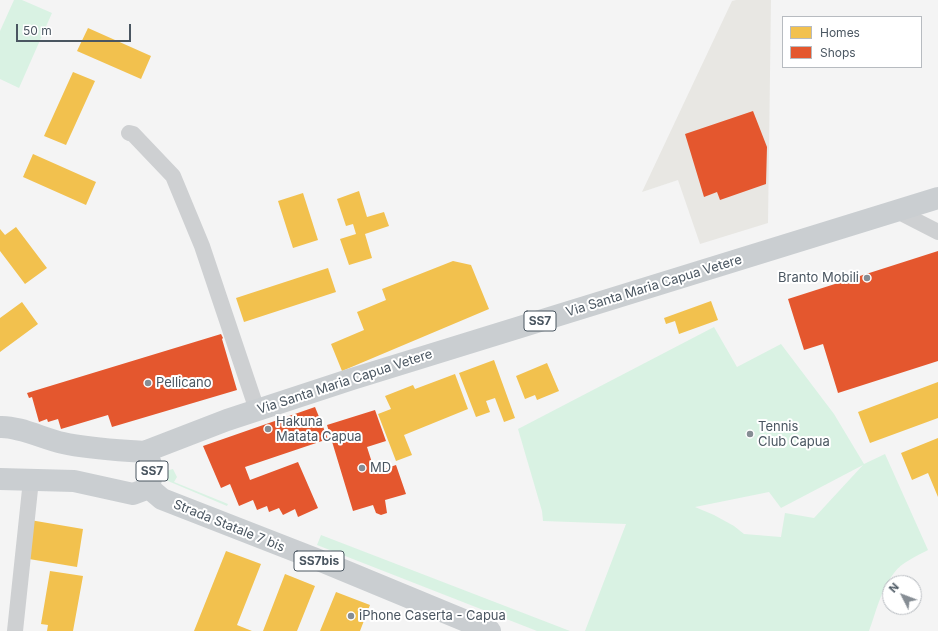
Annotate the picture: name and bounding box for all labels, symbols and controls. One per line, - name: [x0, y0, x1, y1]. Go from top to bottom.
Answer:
- scale bar: [18, 16, 133, 42]
- legend: [782, 16, 922, 68]
- text: 50 m: [23, 23, 52, 38]
- text: Homes: [820, 25, 860, 40]
- text: Shops: [820, 45, 856, 60]
- street label: Via Santa Maria Capua Vetere: [564, 252, 744, 320]
- place label: Branto Mobili: [778, 270, 859, 286]
- marker: Branto Mobili: [862, 273, 872, 283]
- road number: SS7: [524, 311, 556, 331]
- street label: Via Santa Maria Capua Vetere: [255, 346, 435, 418]
- place label: Pellicano: [156, 375, 212, 391]
- marker: Pellicano: [143, 378, 153, 388]
- place label: Hakuna Matata Capua: [276, 414, 362, 445]
- place label: Tennis Club Capua: [758, 419, 830, 450]
- marker: Hakuna Matata Capua: [263, 424, 273, 434]
- marker: Tennis Club Capua: [745, 429, 755, 439]
- place label: MD: [370, 460, 391, 476]
- road number: SS7: [136, 461, 168, 481]
- marker: MD: [357, 463, 367, 473]
- street label: Strada Statale 7 bis: [171, 497, 287, 555]
- road number: SS7bis: [294, 551, 344, 571]
- north arrow: [882, 575, 922, 615]
- text: N: [886, 580, 902, 595]
- place label: iPhone Caserta - Capua: [359, 608, 506, 624]
- marker: iPhone Caserta - Capua: [346, 611, 356, 621]

